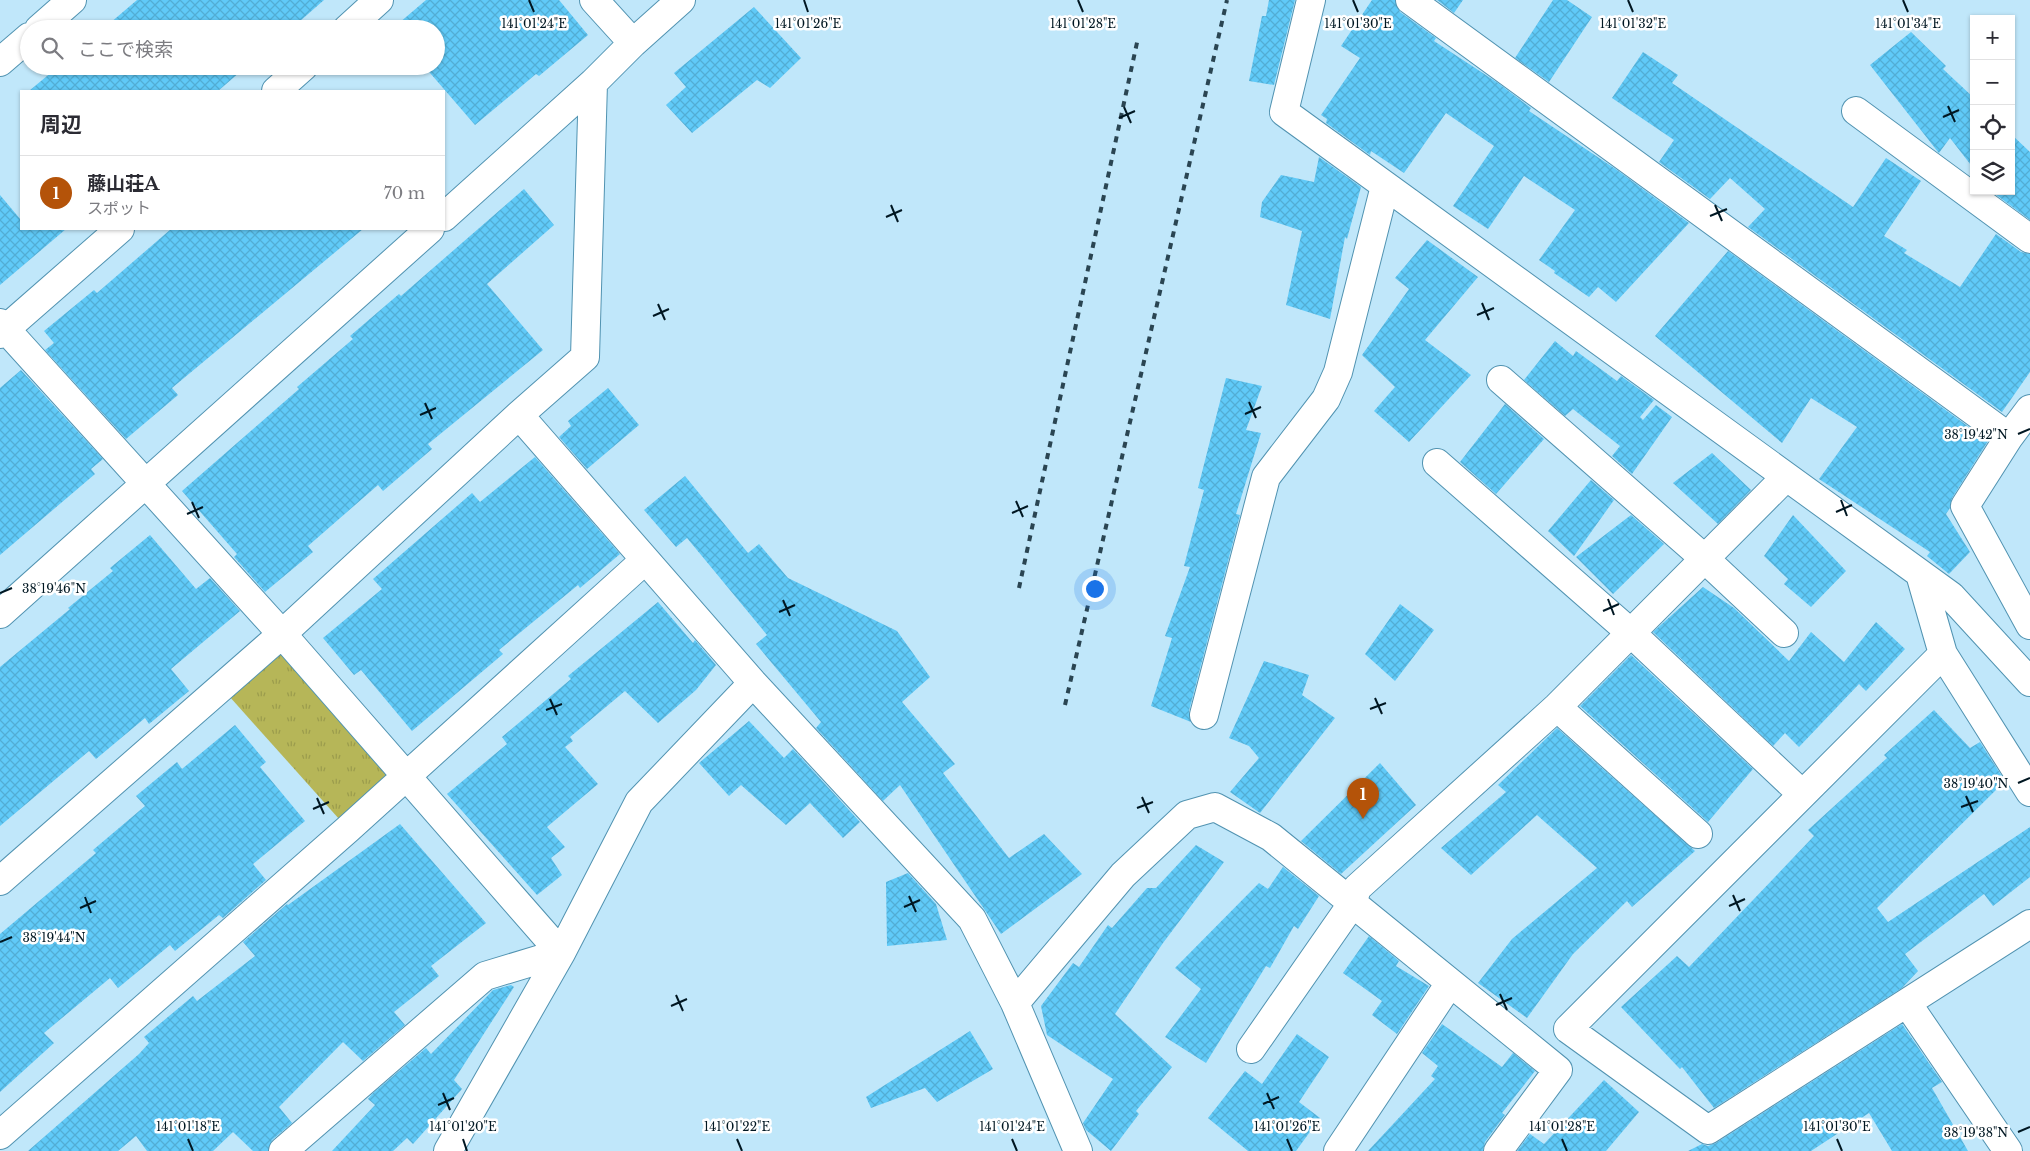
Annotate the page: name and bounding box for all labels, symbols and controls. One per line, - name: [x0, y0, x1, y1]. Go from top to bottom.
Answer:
- map controls: [1970, 15, 2015, 195]
- button: +: [1970, 15, 2015, 60]
- text: 141°01'24"E: [501, 16, 567, 31]
- text: 141°01'26"E: [775, 16, 842, 31]
- text: 141°01'28"E: [1050, 16, 1116, 31]
- text: 141°01'30"E: [1324, 16, 1392, 31]
- text: 141°01'32"E: [1600, 16, 1666, 31]
- text: 141°01'34"E: [1875, 16, 1941, 31]
- search box: [20, 20, 445, 75]
- icon: search: [38, 34, 66, 62]
- text: ここで検索: [78, 38, 173, 61]
- button: −: [1970, 60, 2015, 105]
- button: locate: [1970, 105, 2015, 150]
- text: 周辺: [40, 112, 82, 138]
- button: layers: [1970, 150, 2015, 195]
- text: 藤山荘A: [87, 172, 159, 195]
- text: 1: [53, 183, 59, 203]
- text: 70 m: [384, 183, 425, 203]
- text: スポット: [87, 198, 151, 218]
- text: 38°19'42"N: [1944, 427, 2008, 442]
- your location: [1082, 576, 1108, 602]
- text: 38°19'46"N: [22, 581, 86, 596]
- text: 38°19'40"N: [1944, 776, 2009, 791]
- pin: 1: [1347, 778, 1379, 819]
- text: 38°19'44"N: [22, 930, 86, 945]
- text: 141°01'18"E: [156, 1119, 220, 1134]
- text: 141°01'20"E: [429, 1119, 497, 1134]
- text: 141°01'22"E: [704, 1119, 770, 1134]
- text: 141°01'24"E: [979, 1119, 1045, 1134]
- text: 141°01'26"E: [1254, 1119, 1321, 1134]
- text: 141°01'28"E: [1529, 1119, 1595, 1134]
- text: 141°01'30"E: [1803, 1119, 1871, 1134]
- text: 38°19'38"N: [1944, 1125, 2008, 1140]

